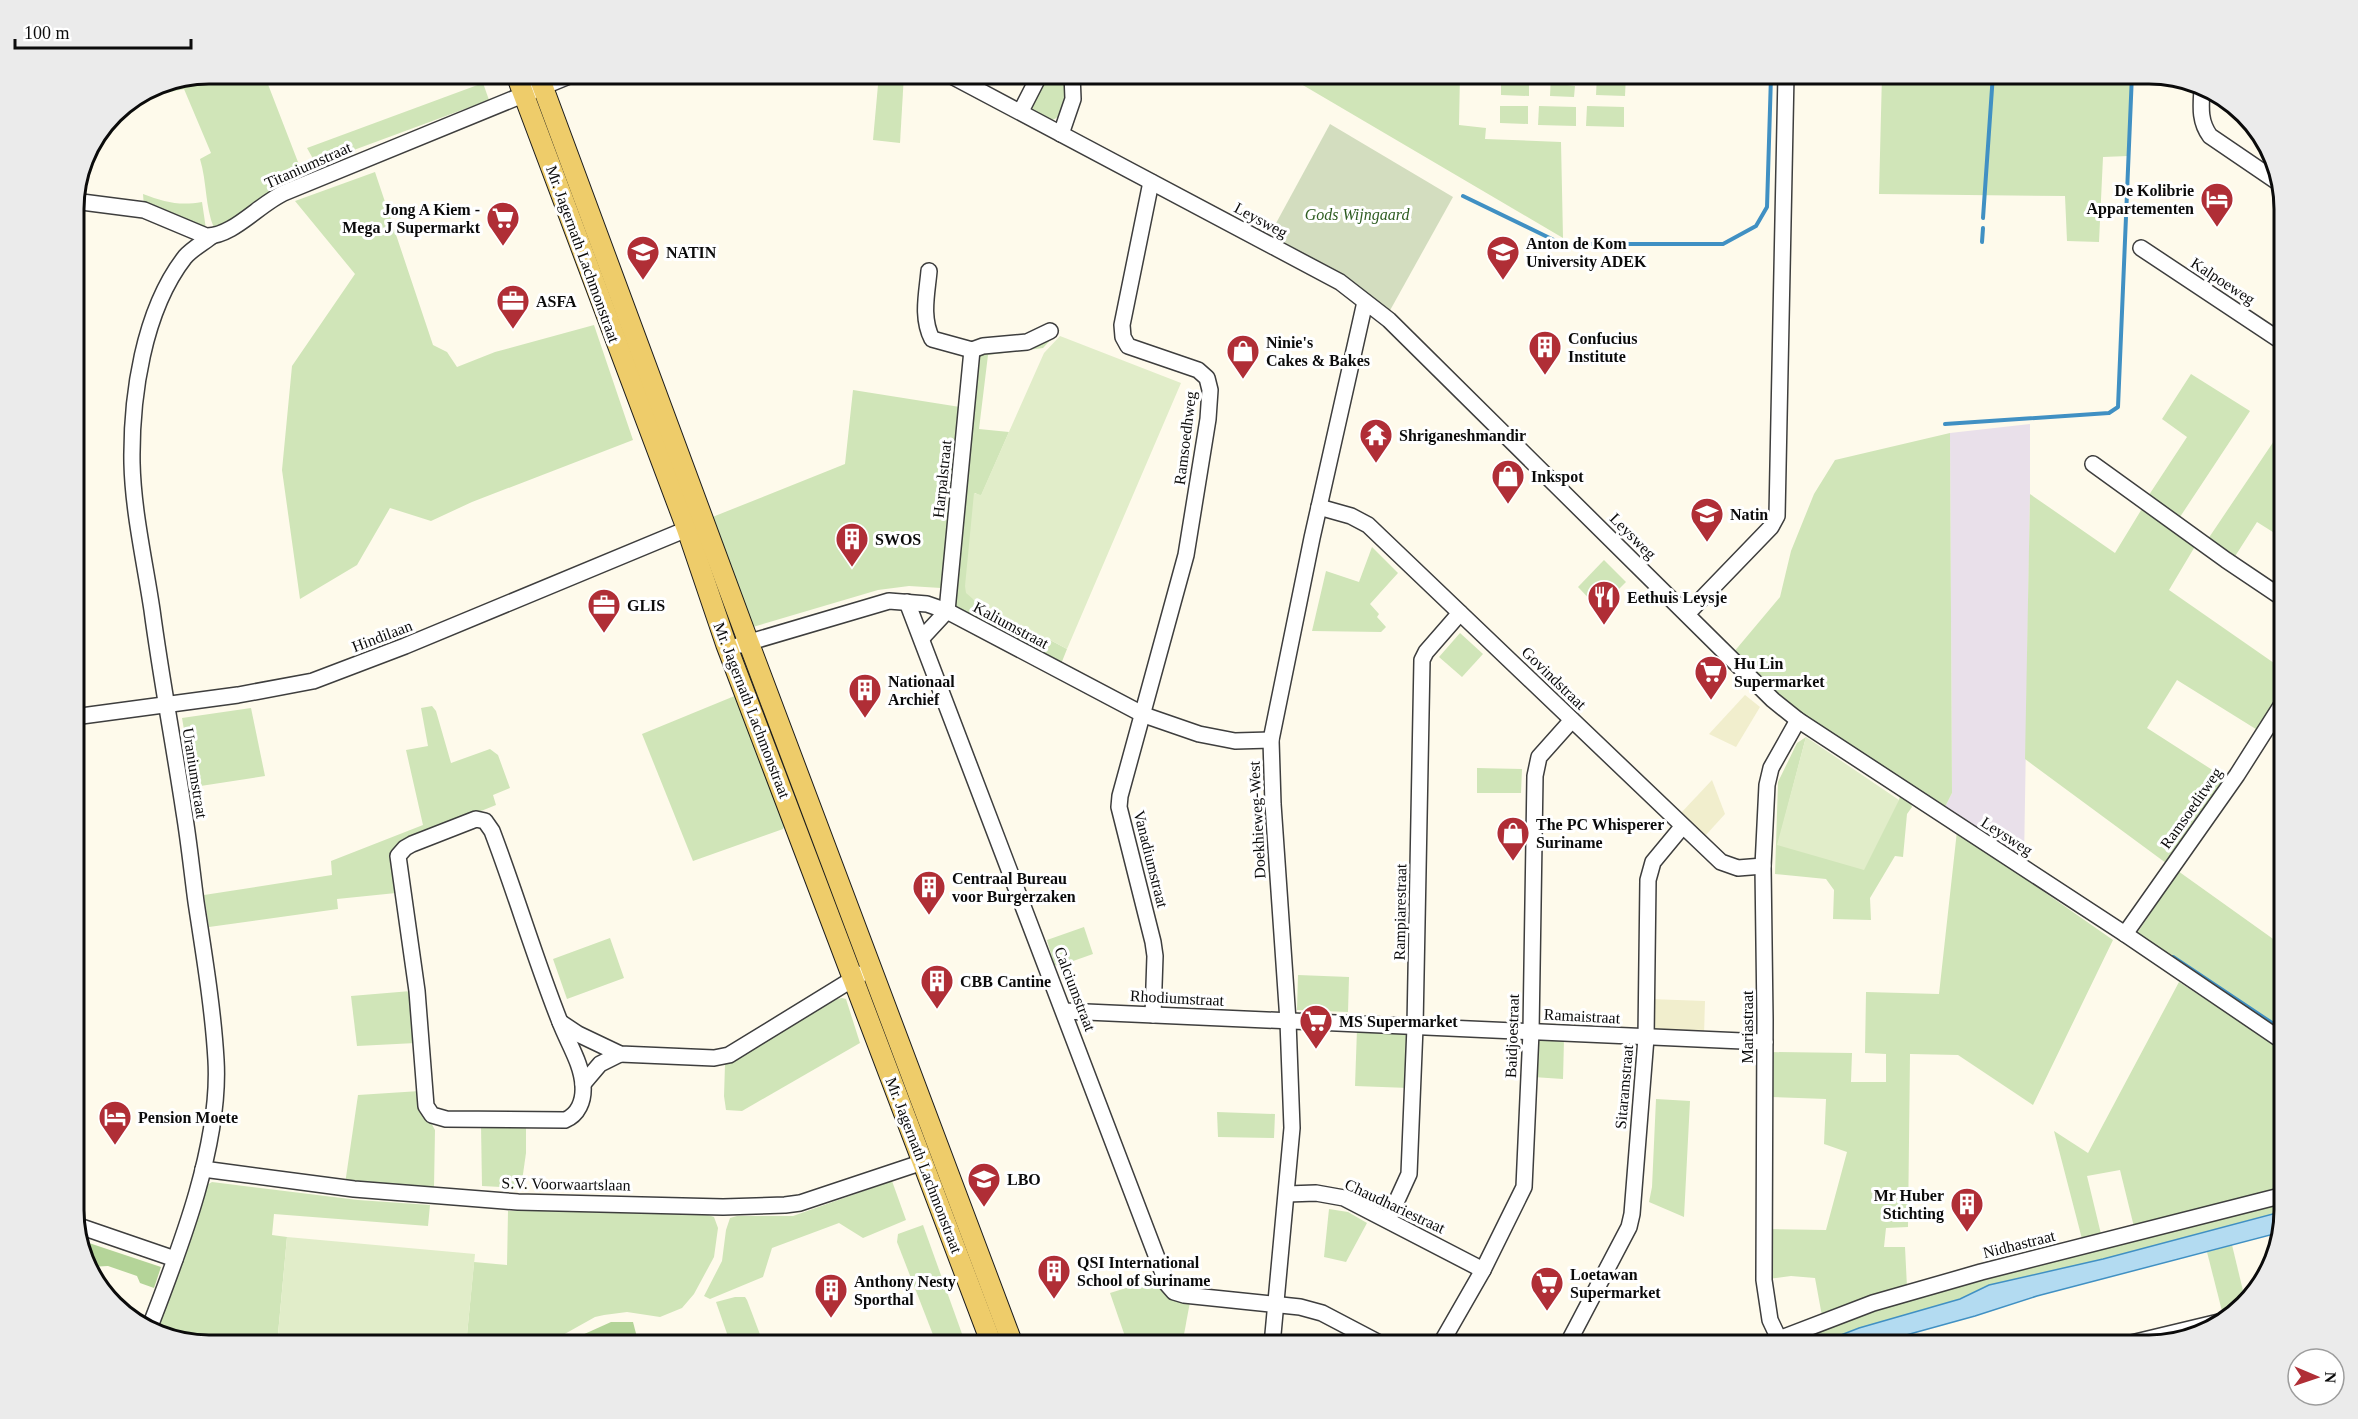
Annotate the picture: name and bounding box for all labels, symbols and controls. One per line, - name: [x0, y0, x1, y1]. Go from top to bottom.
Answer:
- scale bar: [15, 12, 190, 50]
- text: 100 m: [24, 23, 70, 43]
- street label: Titaniumstraat: [262, 138, 354, 192]
- street label: Mr. Jagernath Lachmonstraat: [542, 163, 623, 346]
- hotel icon: De Kolibrie Appartementen: [2199, 181, 2235, 228]
- place label: De Kolibrie Appartementen: [2086, 182, 2194, 218]
- street label: Leysweg: [1231, 199, 1290, 242]
- supermarket icon: Jong A Kiem - Mega J Supermarkt: [485, 200, 521, 247]
- place label: Jong A Kiem - Mega J Supermarkt: [342, 201, 481, 237]
- park label: Gods Wijngaard: [1305, 206, 1410, 224]
- school or university icon: NATIN: [625, 234, 661, 281]
- school or university icon: Anton de Kom University ADEK: [1485, 234, 1521, 281]
- place label: Anton de Kom University ADEK: [1526, 235, 1647, 271]
- place label: NATIN: [666, 244, 717, 261]
- street label: Kalpoeweg: [2187, 254, 2258, 309]
- office icon: ASFA: [495, 283, 531, 330]
- place label: ASFA: [536, 293, 577, 310]
- building icon: Confucius Institute: [1527, 329, 1563, 376]
- place label: Confucius Institute: [1568, 330, 1637, 365]
- shop icon: Ninie's Cakes & Bakes: [1225, 333, 1261, 380]
- place label: Ninie's Cakes & Bakes: [1266, 334, 1370, 369]
- street label: Ramsoedhweg: [1171, 390, 1200, 486]
- temple icon: Shriganeshmandir: [1358, 417, 1394, 464]
- place label: Shriganeshmandir: [1399, 427, 1526, 445]
- street label: Harpalstraat: [929, 439, 956, 519]
- shop icon: Inkspot: [1490, 458, 1526, 505]
- place label: Inkspot: [1531, 468, 1584, 486]
- school or university icon: Natin: [1689, 496, 1725, 543]
- place label: Natin: [1730, 506, 1768, 523]
- street label: Leysweg: [1606, 510, 1659, 563]
- building icon: SWOS: [834, 521, 870, 568]
- place label: SWOS: [875, 531, 921, 548]
- restaurant icon: Eethuis Leysje: [1586, 579, 1622, 626]
- office icon: GLIS: [586, 587, 622, 634]
- place label: Eethuis Leysje: [1627, 589, 1727, 607]
- place label: GLIS: [627, 597, 665, 614]
- street label: Kaliumstraat: [971, 598, 1052, 652]
- street label: Hindilaan: [350, 617, 414, 655]
- street label: Mr. Jagernath Lachmonstraat: [710, 620, 794, 801]
- street label: Govindstraat: [1518, 643, 1590, 713]
- supermarket icon: Hu Lin Supermarket: [1693, 654, 1729, 701]
- place label: Hu Lin Supermarket: [1734, 655, 1825, 691]
- building icon: Nationaal Archief: [847, 672, 883, 719]
- place label: Nationaal Archief: [888, 673, 955, 708]
- street label: Uraniumstraat: [179, 726, 211, 820]
- street label: Doekhieweg-West: [1245, 760, 1270, 879]
- street label: Ramsoeditweg: [2157, 764, 2226, 852]
- street label: Vanadiumstraat: [1131, 809, 1171, 910]
- street label: Leysweg: [1978, 813, 2036, 860]
- shop icon: The PC Whisperer Suriname: [1495, 815, 1531, 862]
- place label: The PC Whisperer Suriname: [1536, 816, 1664, 851]
- street label: Rampiarestraat: [1391, 863, 1410, 961]
- building icon: Centraal Bureau voor Burgerzaken: [911, 869, 947, 916]
- place label: Centraal Bureau voor Burgerzaken: [952, 870, 1076, 906]
- street label: Calciumstraat: [1051, 944, 1099, 1034]
- building icon: CBB Cantine: [919, 963, 955, 1010]
- place label: CBB Cantine: [960, 973, 1051, 990]
- street label: Rhodiumstraat: [1130, 987, 1225, 1009]
- street label: Mariastraat: [1739, 990, 1756, 1063]
- street label: Baidjoestraat: [1502, 993, 1523, 1079]
- supermarket icon: MS Supermarket: [1298, 1003, 1334, 1050]
- street label: Ramaistraat: [1543, 1006, 1621, 1027]
- place label: MS Supermarket: [1339, 1013, 1458, 1031]
- street label: Sitaramstraat: [1612, 1044, 1636, 1130]
- street label: Mr. Jagernath Lachmonstraat: [882, 1075, 966, 1256]
- hotel icon: Pension Moete: [97, 1099, 133, 1146]
- place label: Pension Moete: [138, 1109, 238, 1126]
- school or university icon: LBO: [966, 1161, 1002, 1208]
- place label: LBO: [1007, 1171, 1041, 1188]
- street label: S.V. Voorwaartslaan: [501, 1174, 631, 1194]
- street label: Chaudhariestraat: [1342, 1175, 1448, 1237]
- building icon: Mr Huber Stichting: [1949, 1186, 1985, 1233]
- place label: Mr Huber Stichting: [1874, 1187, 1944, 1223]
- street label: Nidhastraat: [1981, 1227, 2057, 1261]
- building icon: QSI International School of Suriname: [1036, 1253, 1072, 1300]
- place label: QSI International School of Suriname: [1077, 1254, 1210, 1289]
- supermarket icon: Loetawan Supermarket: [1529, 1265, 1565, 1312]
- place label: Loetawan Supermarket: [1570, 1266, 1661, 1302]
- building icon: Anthony Nesty Sporthal: [813, 1272, 849, 1319]
- place label: Anthony Nesty Sporthal: [854, 1273, 956, 1309]
- north arrow: [2286, 1347, 2346, 1407]
- text: N: [2322, 1371, 2339, 1384]

